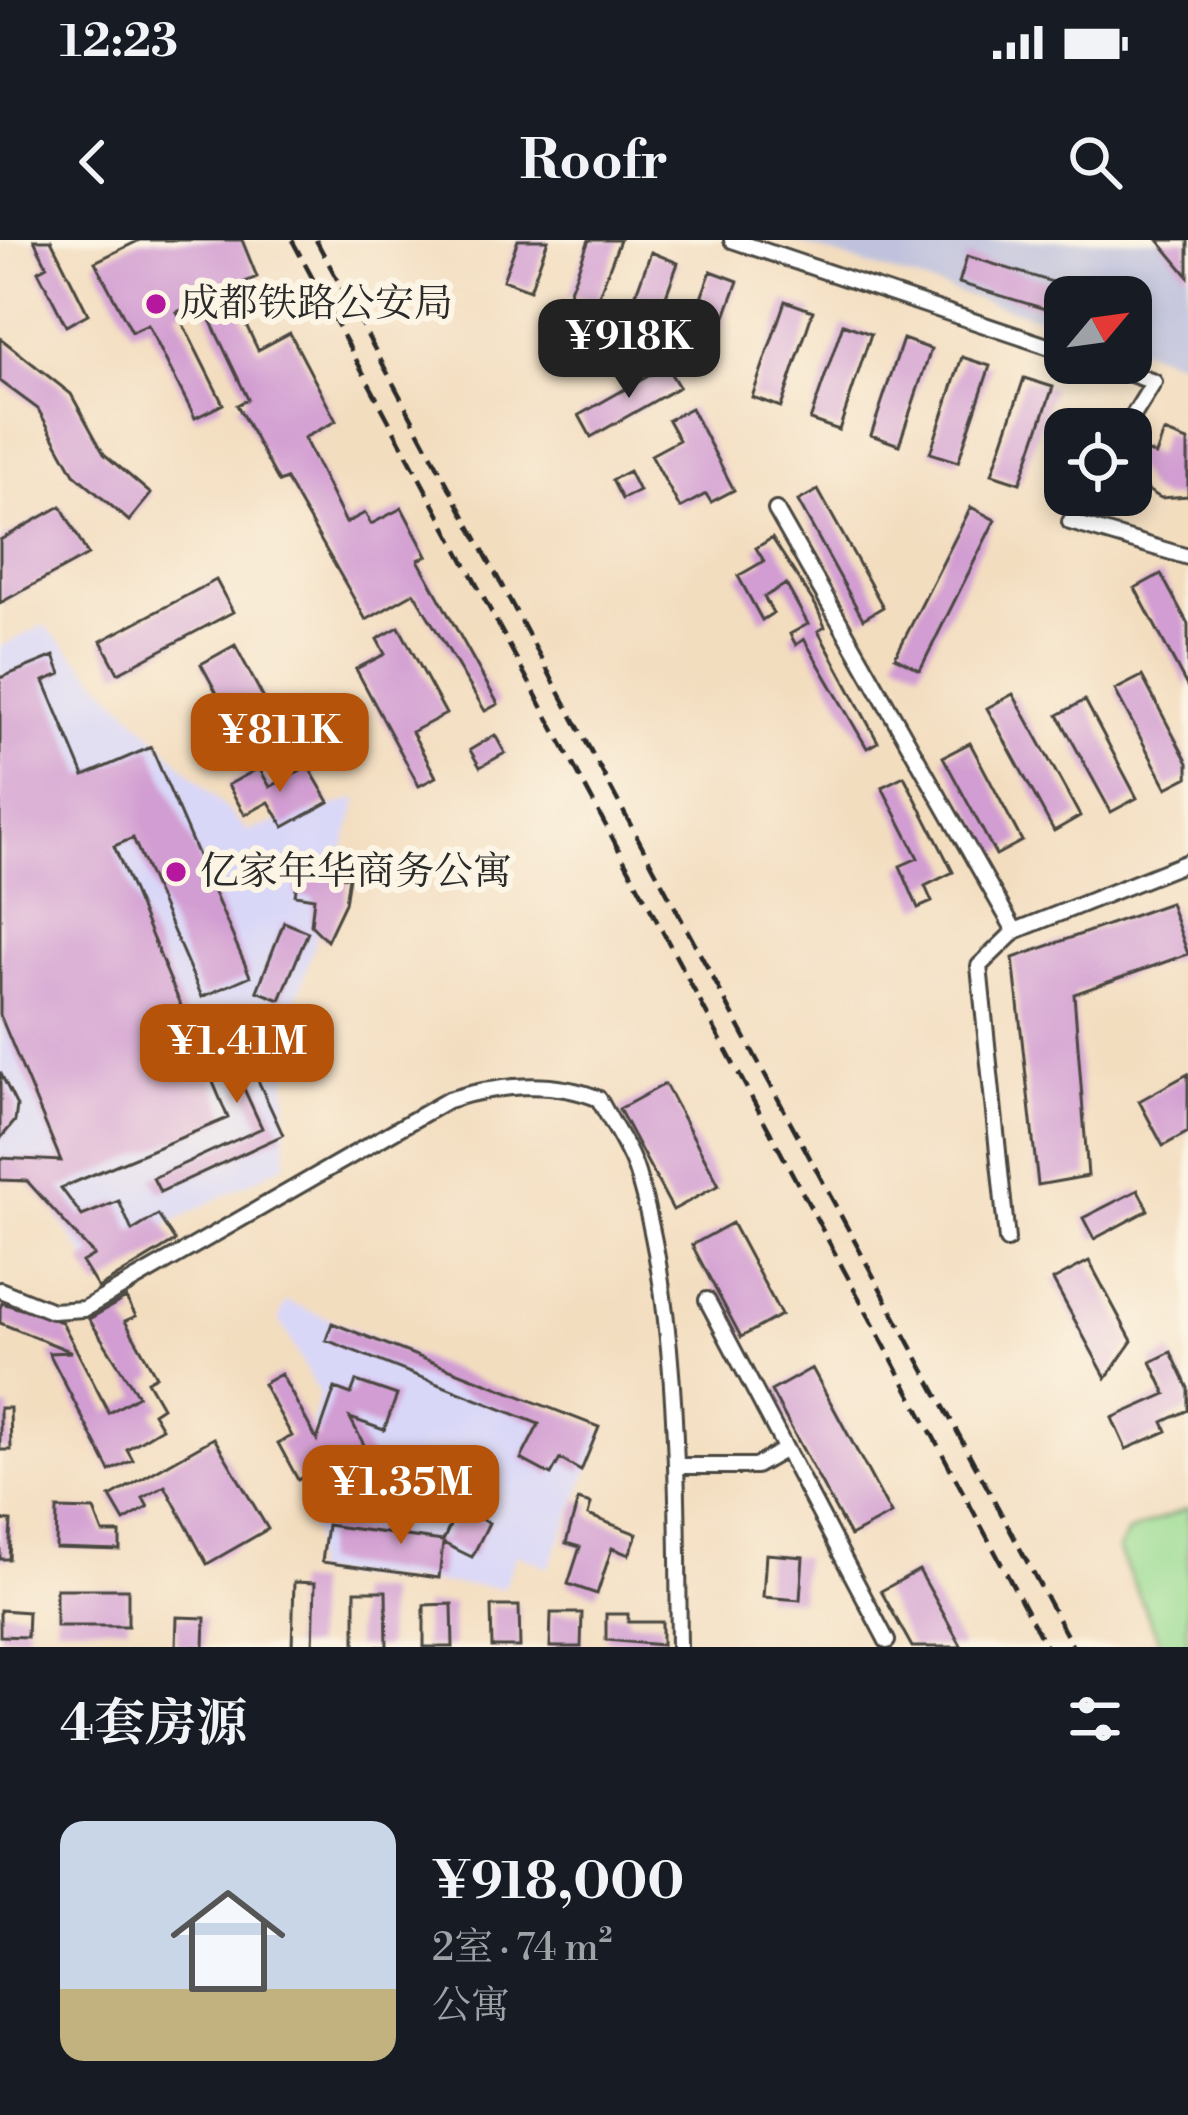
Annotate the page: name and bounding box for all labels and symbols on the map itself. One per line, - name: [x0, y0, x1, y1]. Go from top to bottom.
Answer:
- north arrow: [1044, 276, 1152, 384]
- place label: 成都铁路公安局: [180, 280, 453, 329]
- marker: 成都铁路公安局: [143, 291, 169, 317]
- pin: ¥918K: [545, 299, 713, 401]
- pin: ¥811K: [196, 693, 364, 795]
- place label: 亿家年华商务公寓: [200, 848, 512, 897]
- marker: 亿家年华商务公寓: [163, 859, 189, 885]
- pin: ¥1.41M: [139, 1004, 335, 1106]
- pin: ¥1.35M: [303, 1445, 499, 1547]

